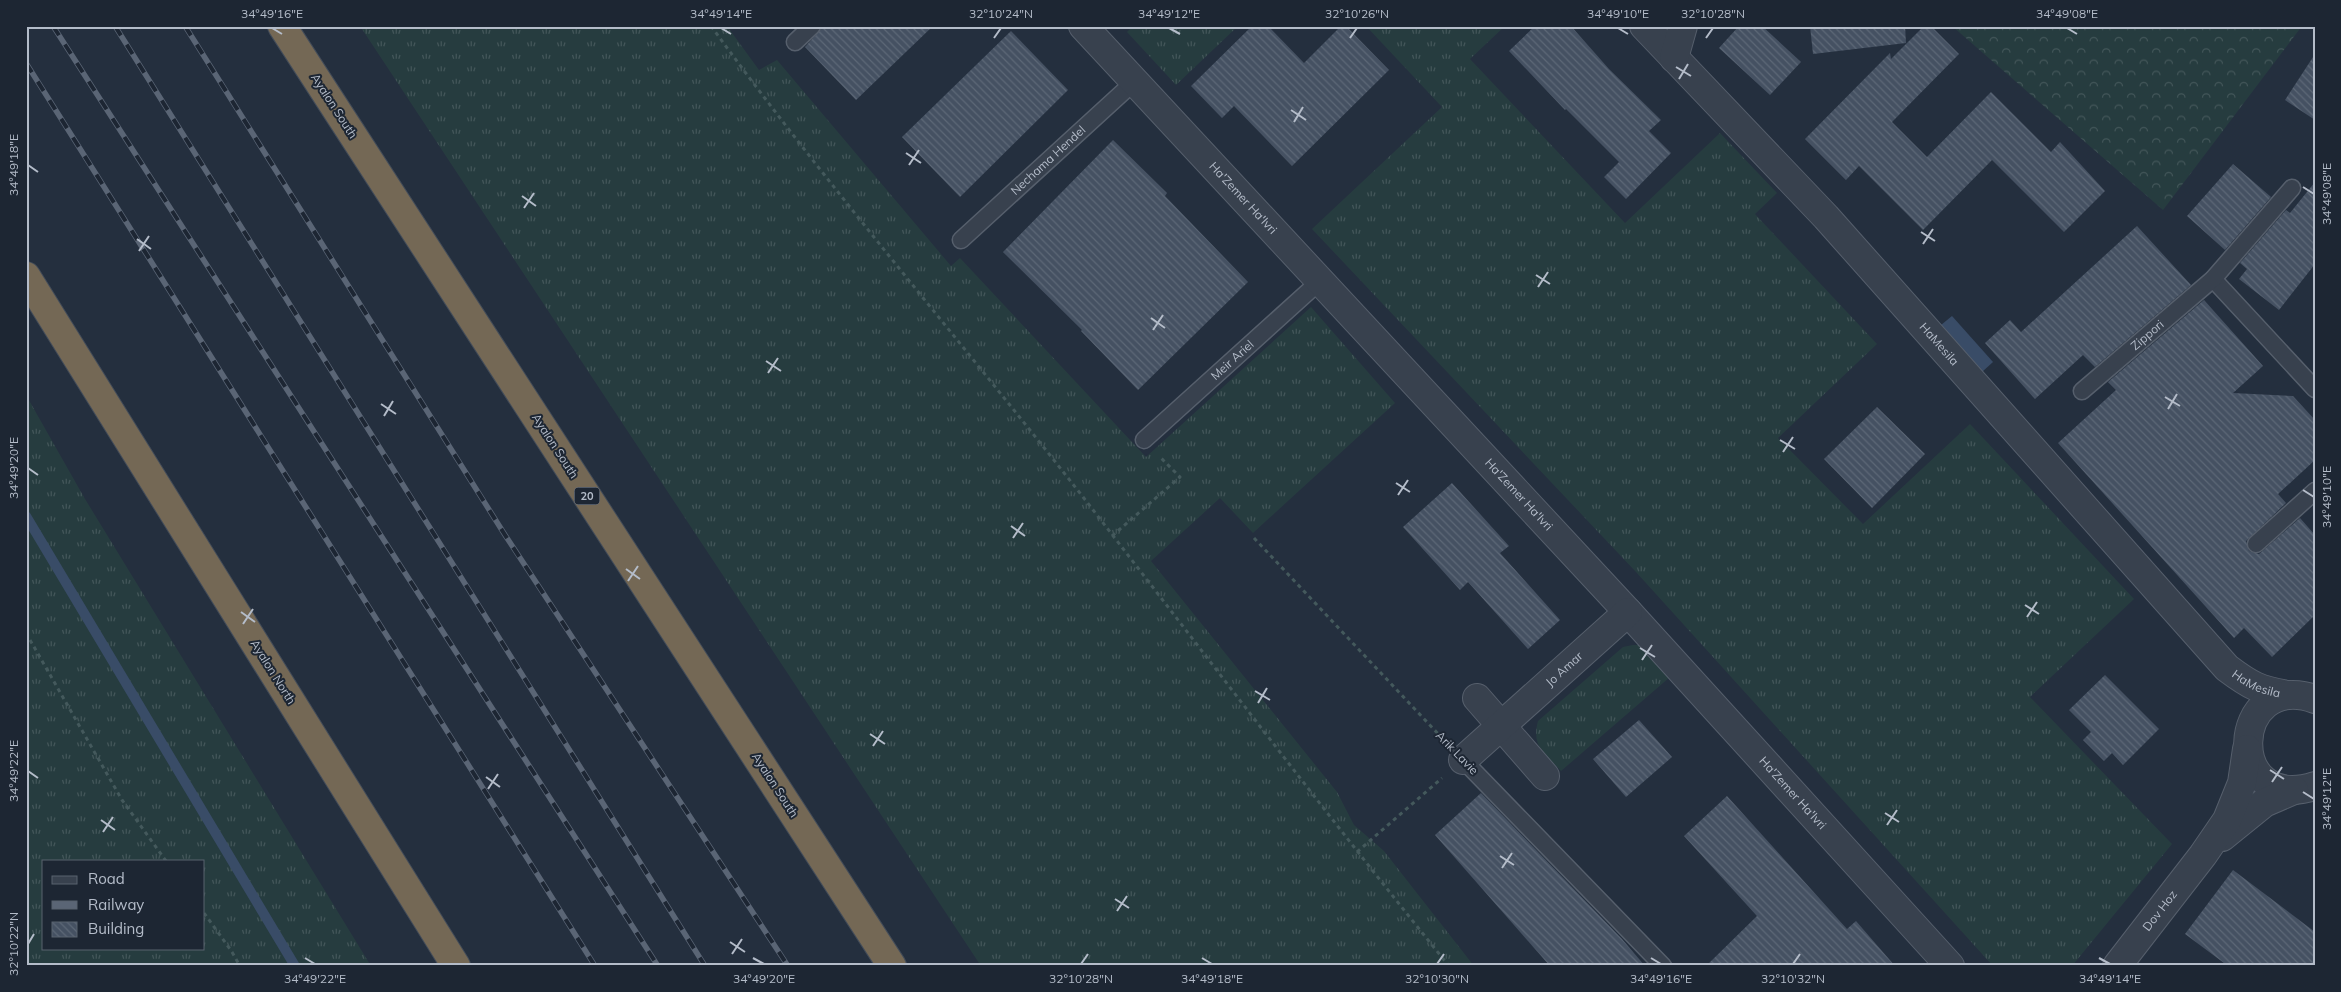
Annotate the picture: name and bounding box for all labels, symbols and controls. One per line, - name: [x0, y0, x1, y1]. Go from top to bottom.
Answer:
- text: 34°49'16"E: [241, 6, 303, 21]
- text: 34°49'14"E: [690, 6, 752, 21]
- text: 32°10'24"N: [969, 6, 1033, 21]
- text: 34°49'12"E: [1138, 6, 1200, 21]
- text: 32°10'26"N: [1325, 6, 1389, 21]
- text: 34°49'10"E: [1587, 6, 1649, 21]
- text: 32°10'28"N: [1681, 6, 1745, 21]
- text: 34°49'08"E: [2036, 6, 2098, 21]
- street label: Ayalon South: [308, 70, 361, 141]
- street label: Nechama Hendel: [1007, 122, 1088, 198]
- text: 34°49'18"E: [6, 134, 21, 196]
- street label: Ha'Zemer Ha'Ivri: [1206, 159, 1281, 237]
- text: 34°49'08"E: [2319, 163, 2334, 225]
- street label: Zippori: [2128, 316, 2167, 353]
- street label: HaMesila: [1917, 319, 1962, 368]
- street label: Meir Ariel: [1207, 337, 1257, 383]
- street label: Ayalon South: [529, 410, 582, 481]
- text: 34°49'20"E: [6, 437, 21, 499]
- street label: Ha'Zemer Ha'Ivri: [1482, 455, 1556, 534]
- text: 34°49'10"E: [2319, 466, 2334, 528]
- road number: 20: [574, 488, 600, 504]
- street label: Ayalon North: [248, 637, 299, 707]
- street label: Jo Amar: [1542, 648, 1586, 689]
- street label: HaMesila: [2229, 666, 2282, 700]
- street label: Arik Lavie: [1433, 728, 1482, 778]
- text: 34°49'22"E: [6, 740, 21, 802]
- street label: Ayalon South: [749, 749, 802, 820]
- street label: Ha'Zemer Ha'Ivri: [1756, 753, 1830, 832]
- text: 34°49'12"E: [2319, 768, 2334, 830]
- legend: [42, 860, 205, 950]
- text: Road: [88, 869, 125, 888]
- street label: Dov Hoz: [2139, 887, 2180, 934]
- text: Railway: [88, 895, 144, 914]
- text: 32°10'22"N: [6, 912, 21, 976]
- text: Building: [88, 919, 144, 938]
- text: 34°49'22"E: [284, 971, 346, 986]
- text: 34°49'20"E: [733, 971, 795, 986]
- text: 32°10'28"N: [1049, 971, 1113, 986]
- text: 34°49'18"E: [1181, 971, 1243, 986]
- text: 32°10'30"N: [1405, 971, 1469, 986]
- text: 34°49'16"E: [1630, 971, 1692, 986]
- text: 32°10'32"N: [1761, 971, 1825, 986]
- text: 34°49'14"E: [2079, 971, 2141, 986]

